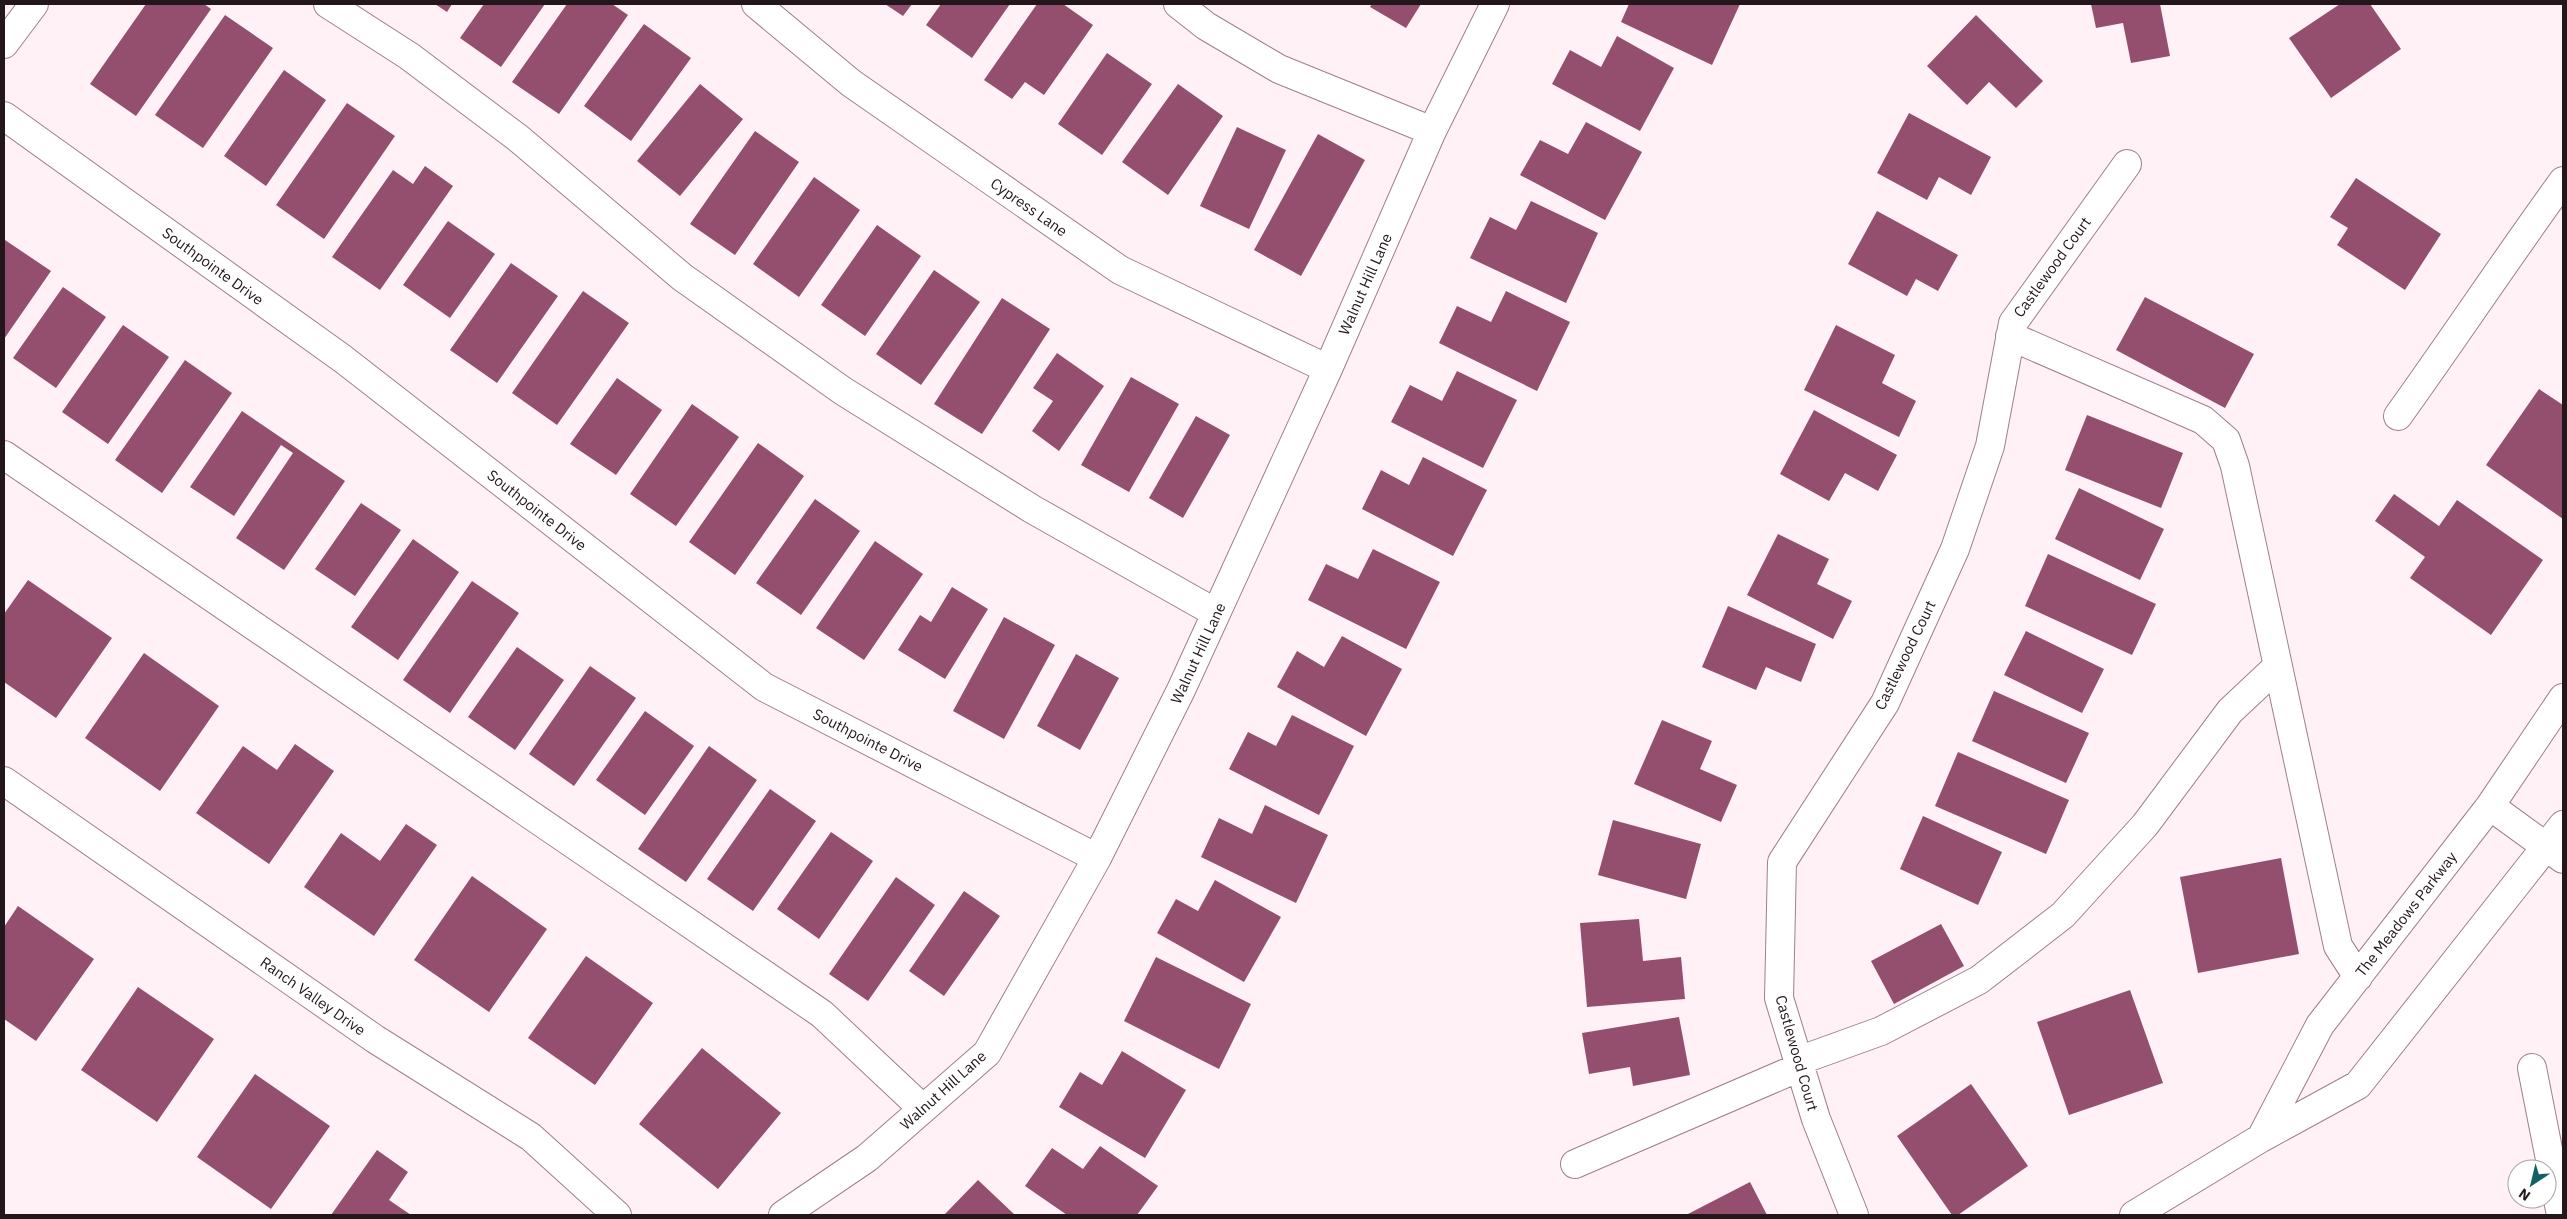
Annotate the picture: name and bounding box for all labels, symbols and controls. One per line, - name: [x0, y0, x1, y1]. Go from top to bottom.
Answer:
- street label: Cypress Lane: [987, 174, 1071, 240]
- street label: Castlewood Court: [2009, 213, 2095, 321]
- street label: Southpointe Drive: [159, 223, 267, 309]
- street label: Walnut Hill Lane: [1334, 230, 1396, 338]
- street label: Southpointe Drive: [484, 465, 590, 555]
- street label: Castlewood Court: [1870, 597, 1940, 713]
- street label: Walnut Hill Lane: [1166, 599, 1230, 707]
- street label: Southpointe Drive: [810, 704, 926, 776]
- street label: The Meadows Parkway: [2351, 847, 2461, 980]
- street label: Ranch Valley Drive: [257, 953, 369, 1039]
- street label: Castlewood Court: [1771, 993, 1823, 1113]
- street label: Walnut Hill Lane: [896, 1046, 990, 1134]
- north arrow: [2507, 1159, 2557, 1209]
- text: N: [2515, 1184, 2534, 1205]

